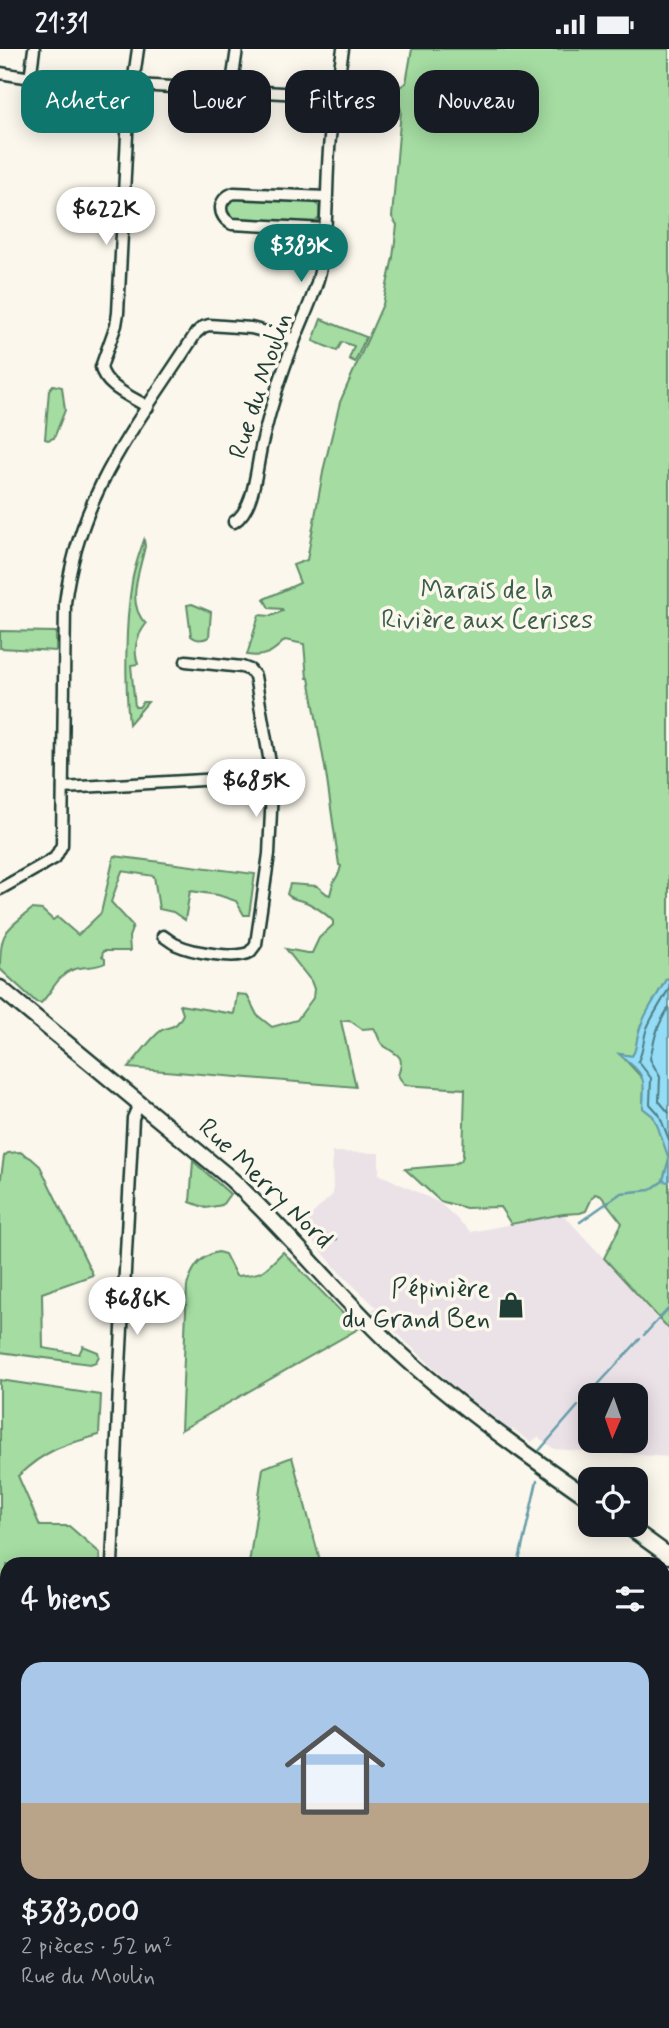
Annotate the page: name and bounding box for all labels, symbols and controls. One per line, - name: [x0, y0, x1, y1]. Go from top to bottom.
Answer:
- text: 21:31: [35, 8, 89, 42]
- chip: Acheter: [21, 70, 154, 133]
- chip: Louer: [168, 70, 271, 133]
- chip: Filtres: [285, 70, 400, 133]
- chip: Nouveau: [414, 70, 539, 133]
- pin: $622K: [57, 187, 155, 247]
- text: $622K: [72, 195, 140, 225]
- pin: $383K: [252, 225, 350, 284]
- text: $383K: [270, 232, 332, 262]
- street label: Rue du Moulin: [221, 309, 301, 463]
- park label: Marais de la Rivière aux Cerises: [381, 574, 593, 638]
- pin: $685K: [207, 759, 305, 819]
- text: $685K: [223, 767, 289, 797]
- street label: Rue Merry Nord: [190, 1111, 340, 1257]
- place label: Pépinière du Grand Ben: [342, 1273, 490, 1337]
- pin: $686K: [88, 1277, 186, 1337]
- text: $686K: [105, 1285, 169, 1315]
- shop icon: Pépinière du Grand Ben: [496, 1290, 526, 1320]
- north arrow: [578, 1383, 648, 1453]
- map controls: [578, 1383, 648, 1537]
- button: locate: [578, 1467, 648, 1537]
- text: 4 biens: [21, 1580, 110, 1619]
- icon: filters: [611, 1580, 649, 1618]
- icon: home: [272, 1707, 398, 1833]
- text: $383,000: [21, 1893, 139, 1932]
- text: 2 pièces · 52 m²: [21, 1932, 172, 1962]
- text: Rue du Moulin: [21, 1962, 155, 1992]

